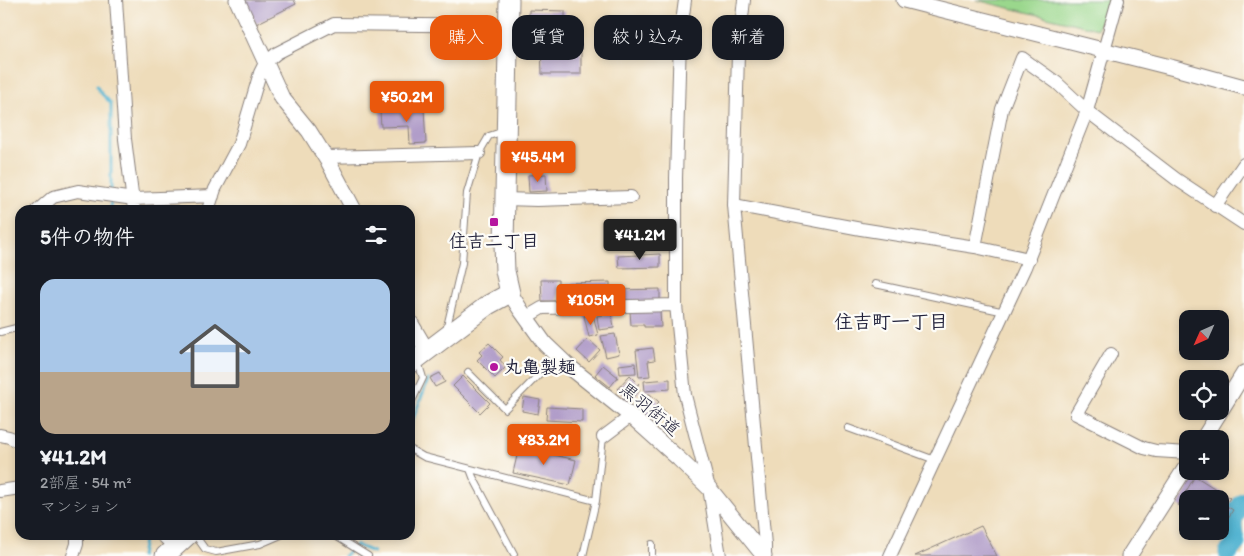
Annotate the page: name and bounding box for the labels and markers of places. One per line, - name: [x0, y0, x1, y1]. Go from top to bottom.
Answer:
- pin: ¥50.2M: [366, 80, 448, 123]
- pin: ¥45.4M: [497, 140, 579, 183]
- marker: 住吉二丁目: [488, 216, 500, 228]
- pin: ¥41.2M: [599, 218, 681, 261]
- place label: 住吉二丁目: [449, 230, 539, 252]
- pin: ¥105M: [556, 284, 626, 326]
- place label: 丸亀製麺: [504, 356, 576, 378]
- marker: 丸亀製麺: [488, 361, 500, 373]
- pin: ¥83.2M: [503, 424, 585, 466]

